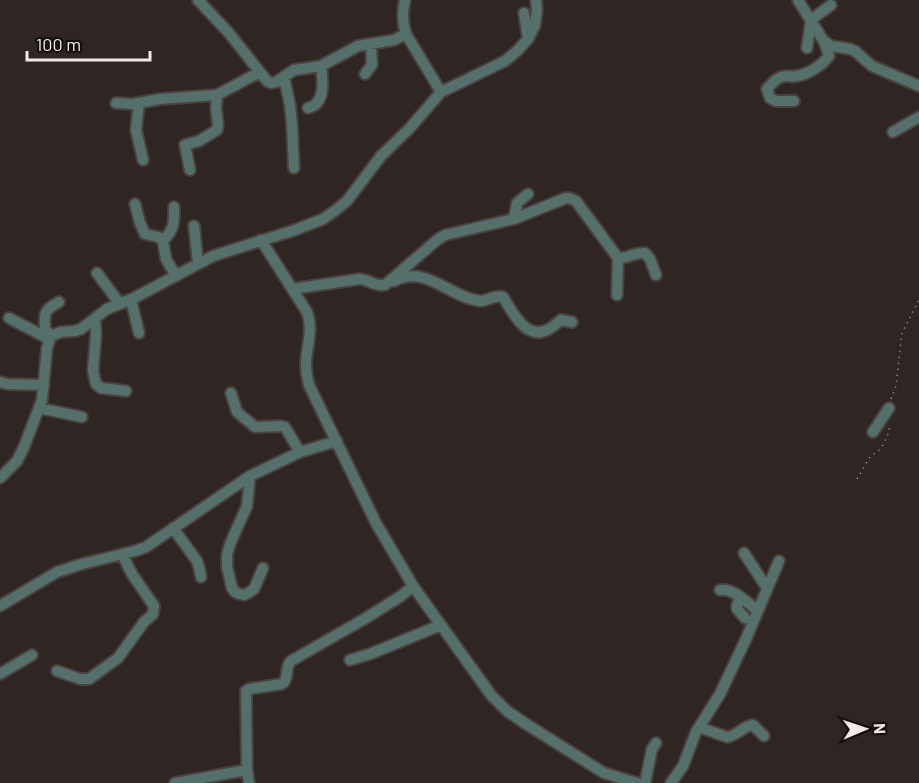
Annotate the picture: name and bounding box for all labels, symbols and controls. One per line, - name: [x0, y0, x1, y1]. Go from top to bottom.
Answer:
- scale bar: [27, 24, 150, 62]
- text: 100 m: [36, 33, 81, 55]
- north arrow: [835, 699, 895, 759]
- text: N: [871, 723, 890, 734]

